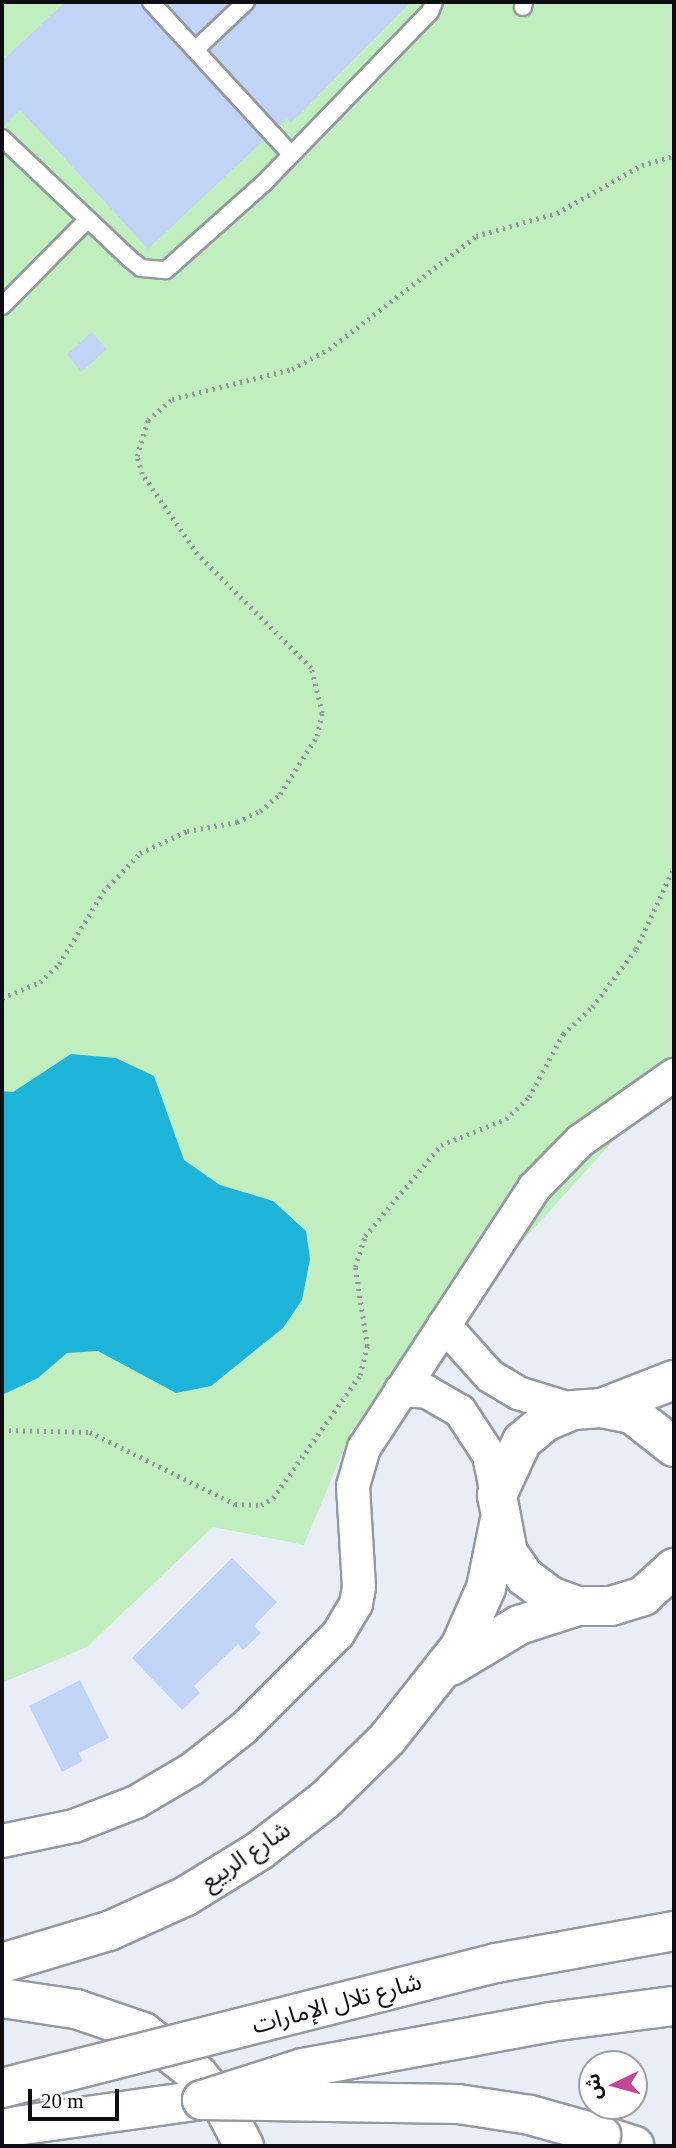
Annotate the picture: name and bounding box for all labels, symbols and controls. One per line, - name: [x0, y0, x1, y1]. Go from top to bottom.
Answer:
- street label: شارع الربيع: [196, 1816, 296, 1896]
- street label: شارع تلال الإمارات: [249, 1968, 425, 2040]
- north arrow: [578, 2050, 648, 2120]
- text: ش: [582, 2073, 605, 2101]
- scale bar: [32, 2074, 122, 2118]
- text: 20 m: [41, 2089, 84, 2113]

